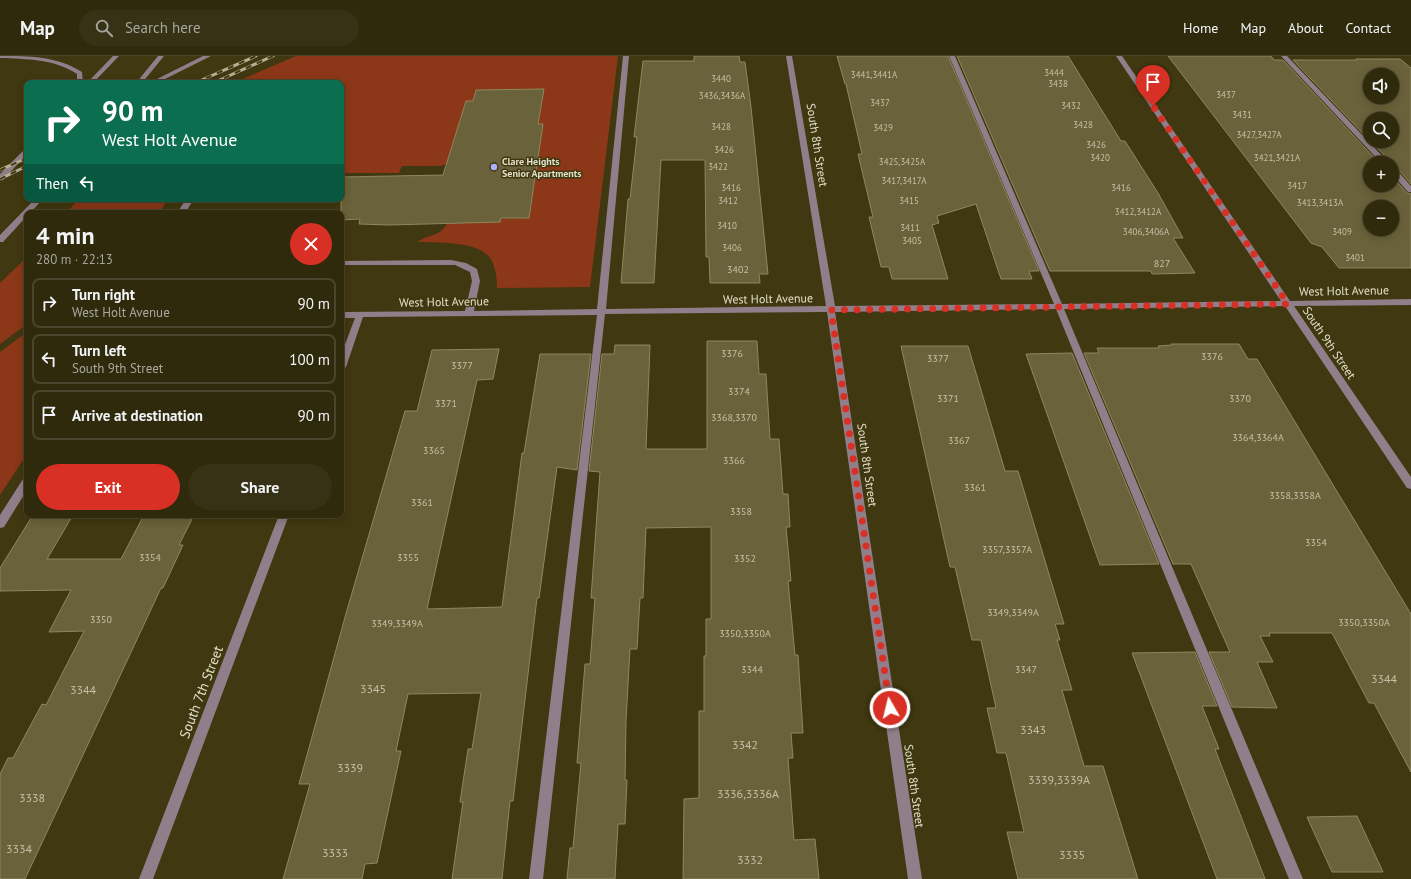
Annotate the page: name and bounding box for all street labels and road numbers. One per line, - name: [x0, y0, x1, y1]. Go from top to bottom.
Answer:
- street label: South 8th Street: [804, 102, 831, 188]
- street label: West Holt Avenue: [1299, 282, 1389, 299]
- street label: West Holt Avenue: [723, 290, 813, 307]
- street label: West Holt Avenue: [399, 293, 489, 310]
- street label: South 9th Street: [1300, 304, 1359, 382]
- street label: South 8th Street: [854, 422, 881, 508]
- street label: South 7th Street: [175, 643, 227, 741]
- street label: South 8th Street: [901, 743, 928, 829]

